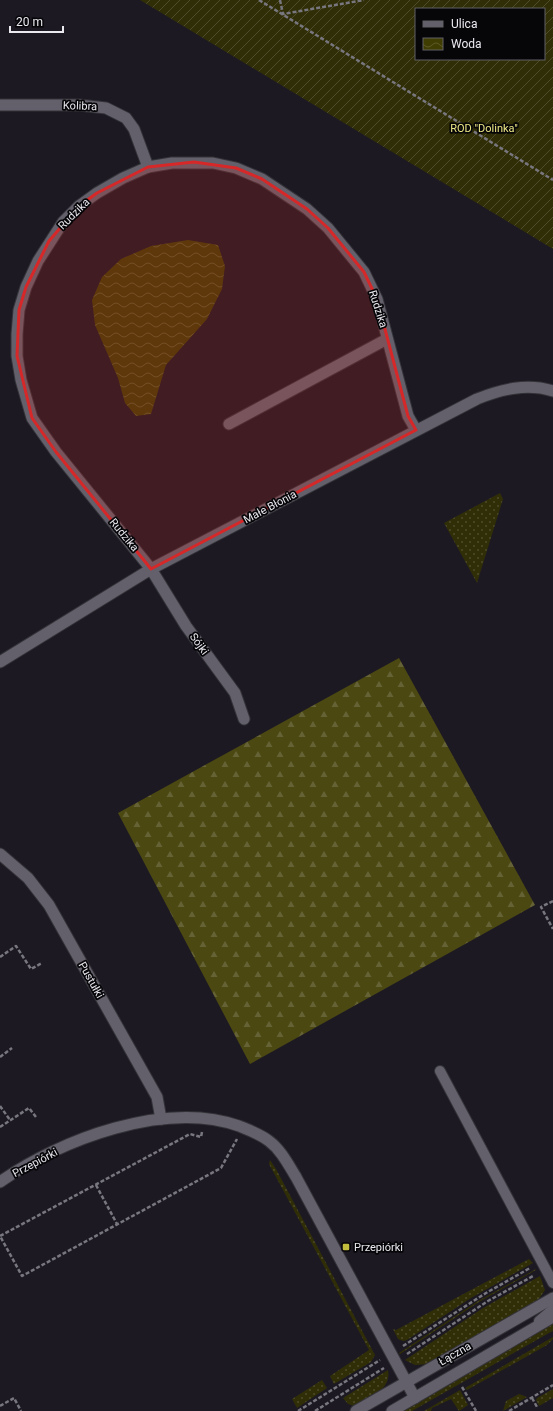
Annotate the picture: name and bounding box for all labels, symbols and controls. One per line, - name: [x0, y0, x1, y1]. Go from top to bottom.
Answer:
- scale bar: [10, 8, 63, 34]
- legend: [415, 8, 545, 60]
- text: 20 m: [16, 15, 43, 29]
- text: Ulica: [451, 17, 477, 31]
- text: Woda: [451, 37, 482, 51]
- street label: Kolibra: [63, 99, 97, 113]
- park label: ROD "Dolinka": [450, 122, 518, 135]
- street label: Rudzika: [56, 196, 92, 232]
- street label: Rudzika: [366, 289, 390, 329]
- street label: Małe Błonia: [241, 488, 299, 526]
- street label: Rudzika: [107, 516, 141, 554]
- street label: Sójki: [187, 631, 211, 657]
- street label: Pustułki: [76, 960, 106, 1000]
- street label: Przepiórki: [10, 1146, 60, 1180]
- place label: Przepiórki: [354, 1241, 403, 1254]
- marker: Przepiórki: [341, 1242, 351, 1252]
- street label: Łączna: [437, 1340, 473, 1368]

